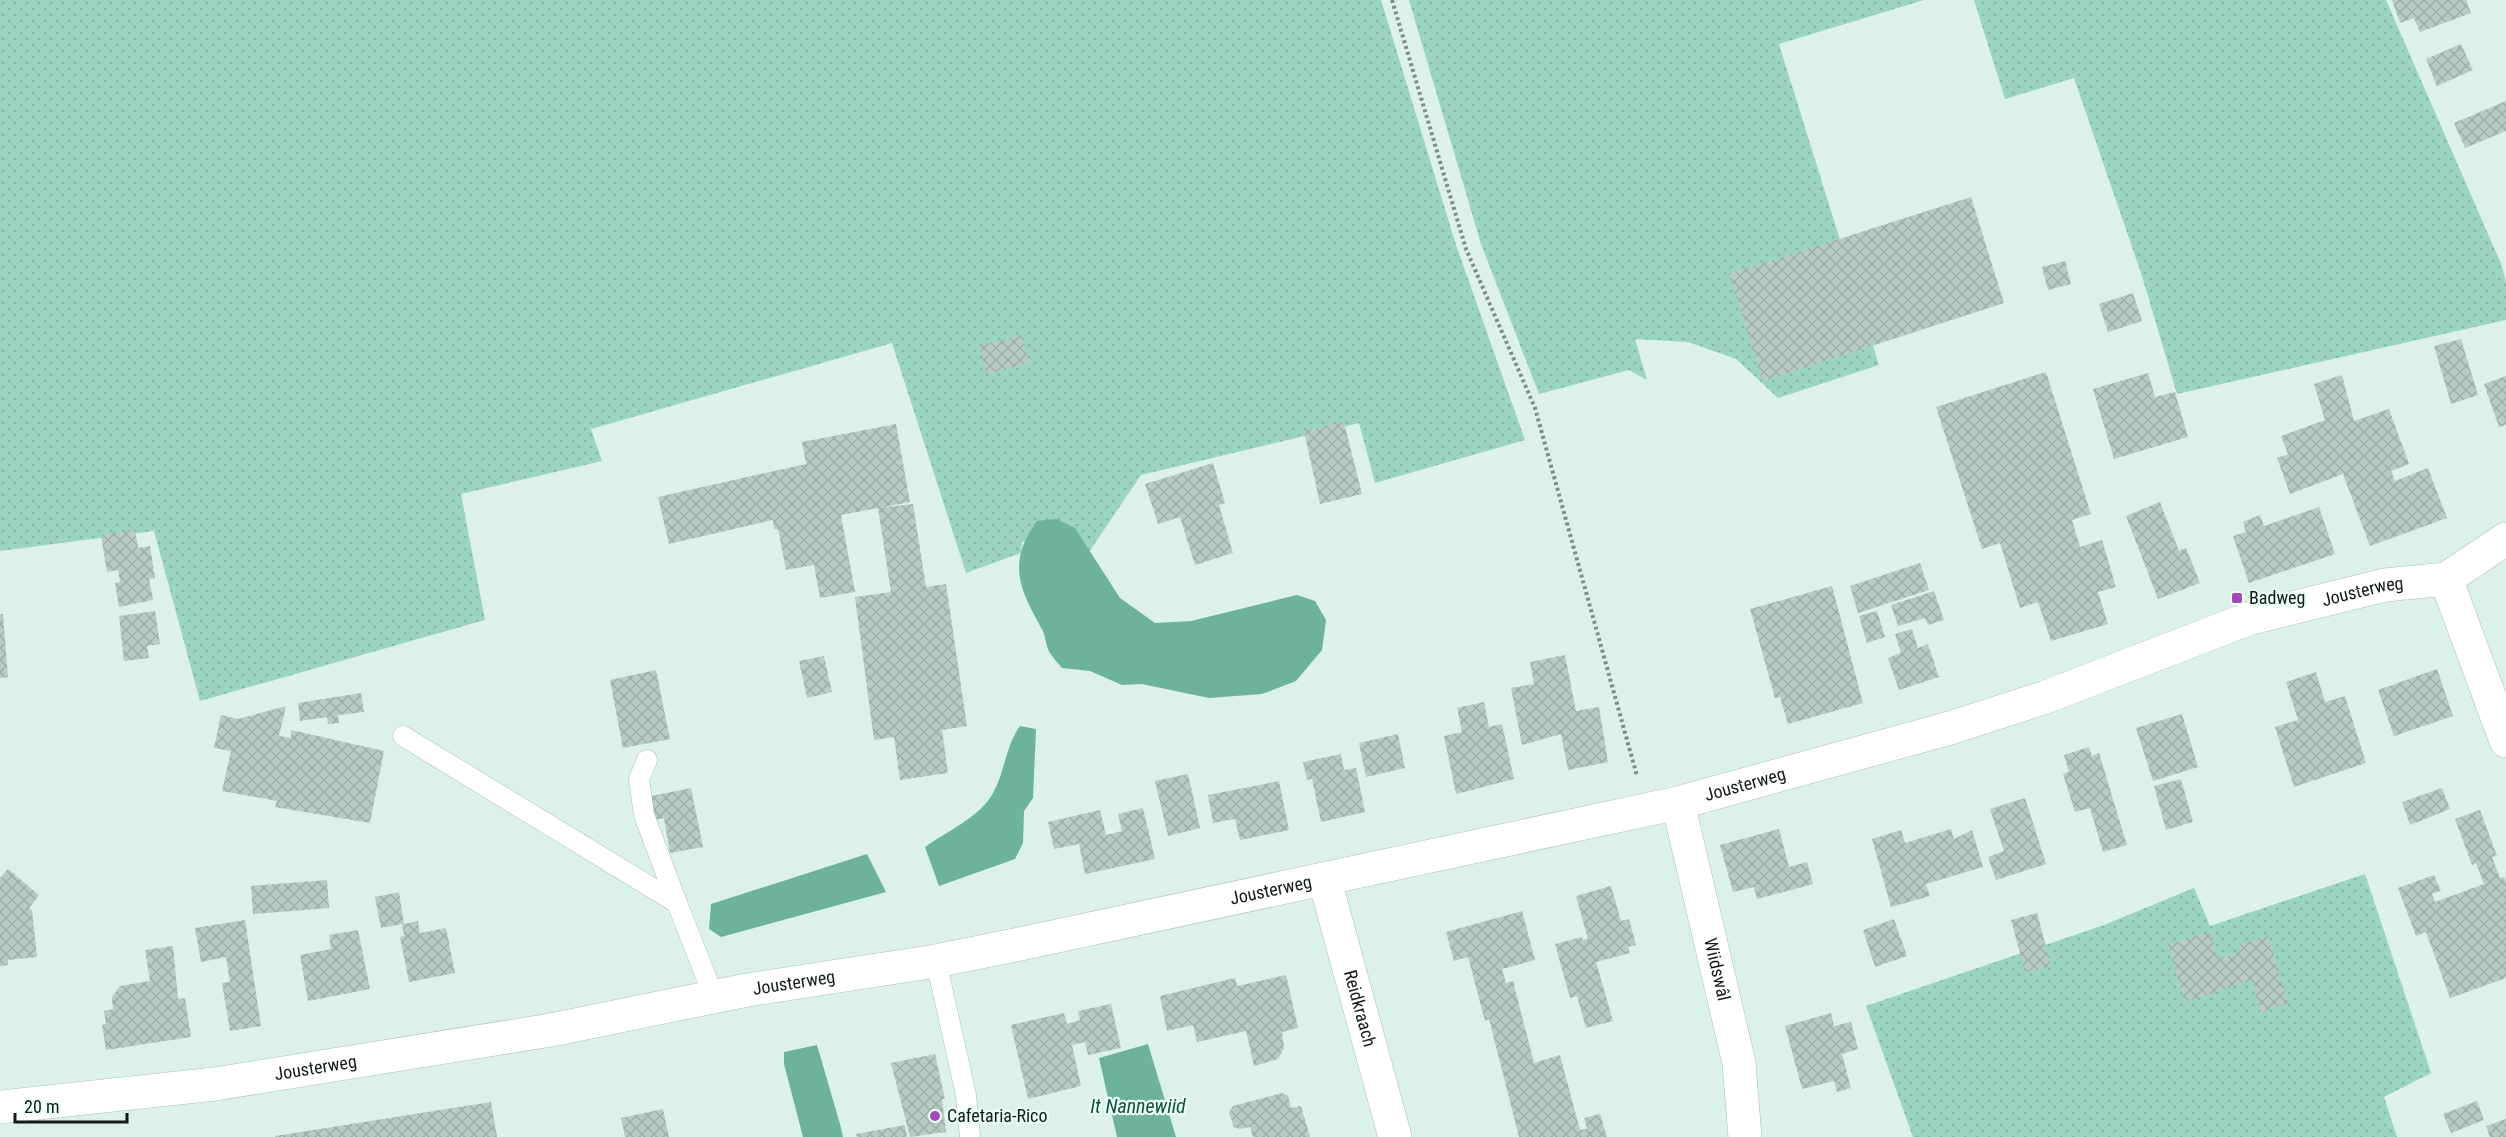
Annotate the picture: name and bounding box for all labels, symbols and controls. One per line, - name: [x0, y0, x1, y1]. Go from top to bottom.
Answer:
- street label: Jousterweg: [2320, 572, 2404, 610]
- place label: Badweg: [2249, 587, 2305, 608]
- marker: Badweg: [2230, 591, 2244, 605]
- street label: Jousterweg: [1702, 763, 1788, 805]
- street label: Jousterweg: [1228, 871, 1314, 909]
- street label: Wiidswâl: [1700, 936, 1735, 1003]
- street label: Jousterweg: [751, 966, 836, 999]
- street label: Reidkraach: [1340, 968, 1381, 1049]
- street label: Jousterweg: [273, 1050, 358, 1084]
- scale bar: [15, 1086, 128, 1124]
- water label: It Nannewiid: [1090, 1094, 1186, 1118]
- text: 20 m: [24, 1096, 59, 1117]
- place label: Cafetaria-Rico: [947, 1105, 1047, 1126]
- marker: Cafetaria-Rico: [928, 1109, 942, 1123]

